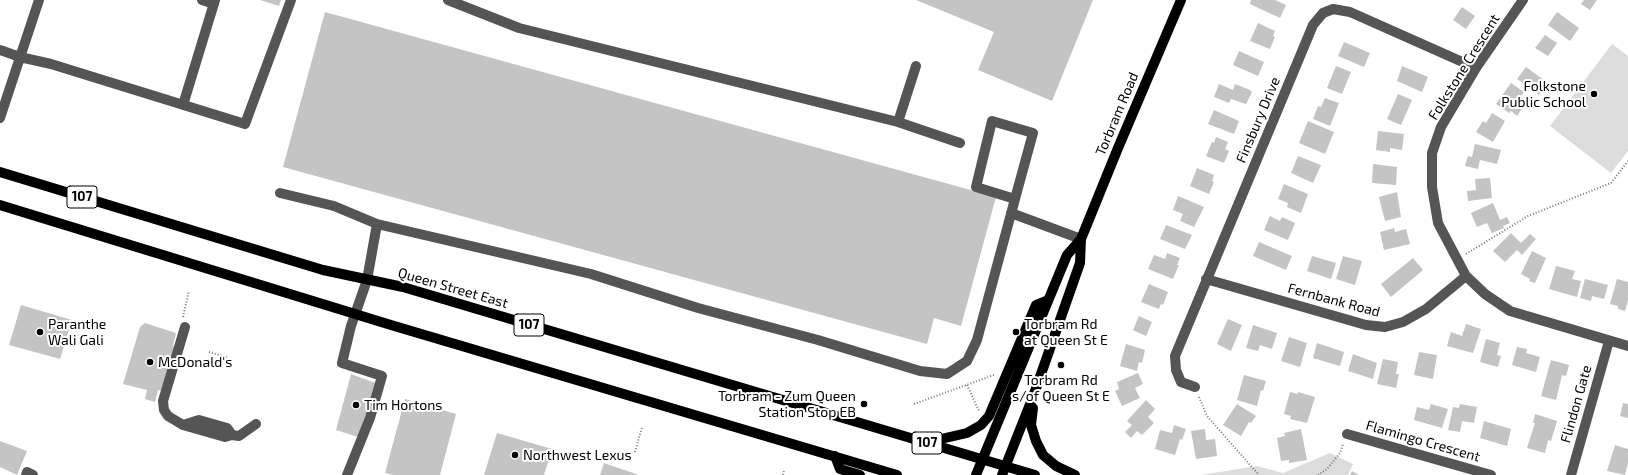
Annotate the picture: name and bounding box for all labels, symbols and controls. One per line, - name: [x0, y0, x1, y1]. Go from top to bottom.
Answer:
- street label: Folkstone Crescent: [1425, 11, 1503, 123]
- street label: Torbram Road: [1092, 70, 1142, 158]
- street label: Finsbury Drive: [1232, 75, 1284, 165]
- place label: Folkstone Public School: [1501, 78, 1586, 110]
- marker: Folkstone Public School: [1589, 89, 1599, 99]
- road number: 107: [67, 186, 97, 208]
- street label: Queen Street East: [396, 264, 510, 312]
- street label: Fernbank Road: [1286, 280, 1382, 320]
- road number: 107: [514, 314, 544, 336]
- place label: Paranthe Wali Gali: [48, 316, 106, 348]
- place label: Torbram Rd at Queen St E: [1024, 316, 1108, 348]
- marker: Paranthe Wali Gali: [35, 327, 45, 337]
- marker: Torbram Rd at Queen St E: [1011, 327, 1021, 337]
- place label: McDonald's: [158, 354, 232, 370]
- marker: McDonald's: [145, 357, 155, 367]
- marker: Torbram Rd s/of Queen St E: [1056, 360, 1066, 370]
- street label: Flindon Gate: [1557, 363, 1595, 445]
- place label: Torbram Rd s/of Queen St E: [1012, 372, 1110, 404]
- place label: Torbram - Zum Queen Station Stop EB: [718, 388, 856, 420]
- place label: Tim Hortons: [364, 397, 442, 413]
- marker: Torbram - Zum Queen Station Stop EB: [859, 399, 869, 409]
- marker: Tim Hortons: [351, 400, 361, 410]
- street label: Flamingo Crescent: [1364, 417, 1482, 465]
- road number: 107: [912, 432, 942, 454]
- place label: Northwest Lexus: [523, 447, 632, 463]
- marker: Northwest Lexus: [510, 450, 520, 460]

